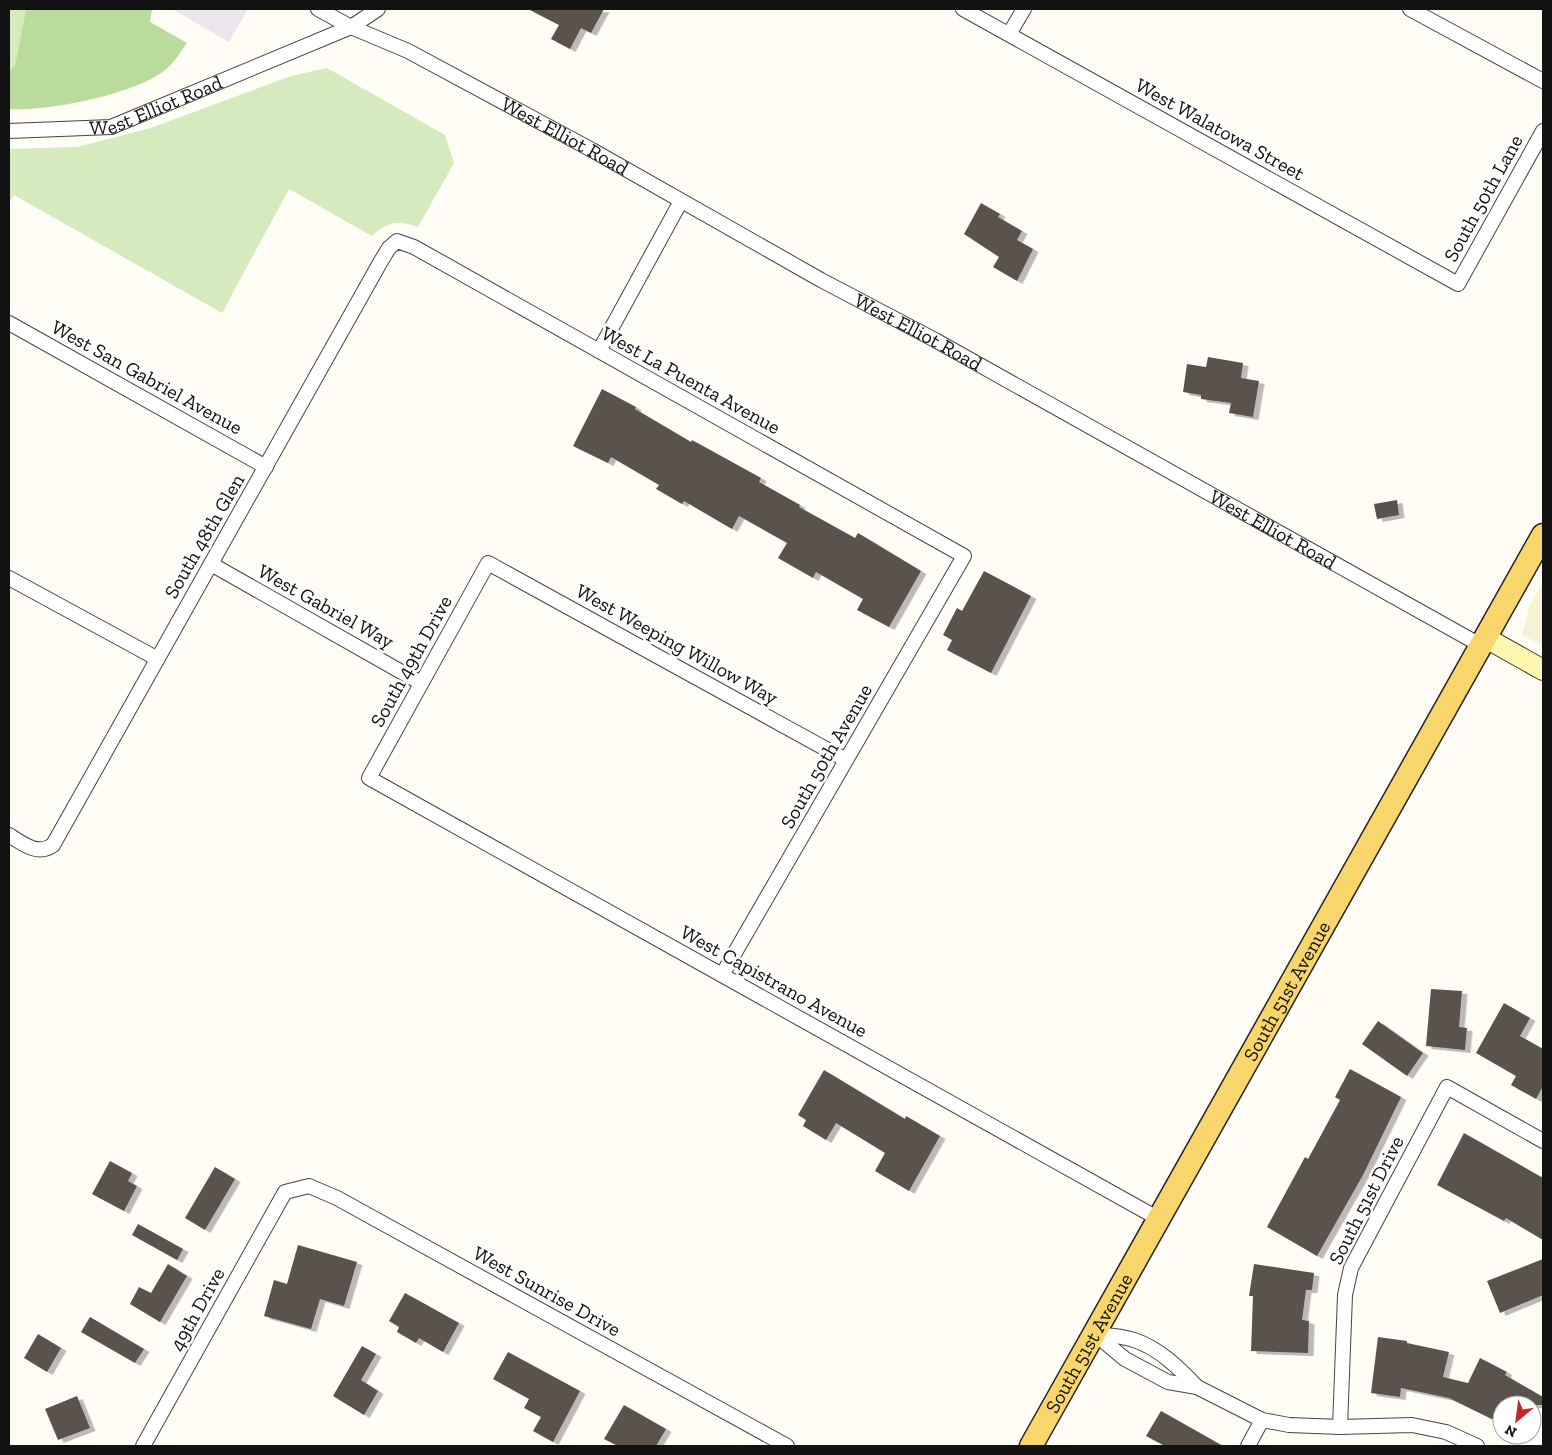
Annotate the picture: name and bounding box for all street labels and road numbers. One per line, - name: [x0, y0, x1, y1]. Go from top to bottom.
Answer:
- street label: West Elliot Road: [89, 70, 226, 140]
- street label: West Walatowa Street: [1131, 73, 1309, 186]
- street label: West Elliot Road: [497, 92, 633, 180]
- street label: South 50th Lane: [1438, 130, 1528, 266]
- street label: West Elliot Road: [851, 288, 986, 376]
- street label: West San Gabriel Avenue: [47, 315, 247, 439]
- street label: West La Puenta Avenue: [597, 321, 785, 439]
- street label: South 48th Glen: [159, 469, 250, 602]
- street label: West Elliot Road: [1206, 484, 1341, 574]
- street label: West Gabriel Way: [254, 559, 399, 654]
- street label: West Weeping Willow Way: [572, 578, 783, 710]
- street label: South 49th Drive: [365, 591, 457, 731]
- street label: South 50th Avenue: [775, 680, 877, 832]
- street label: South 51st Avenue: [1238, 917, 1336, 1065]
- street label: West Capistrano Avenue: [676, 920, 872, 1042]
- street label: South 51st Drive: [1323, 1132, 1409, 1268]
- street label: West Sunrise Drive: [469, 1241, 625, 1341]
- street label: 49th Drive: [164, 1263, 230, 1355]
- street label: South 51st Avenue: [1040, 1269, 1138, 1417]

